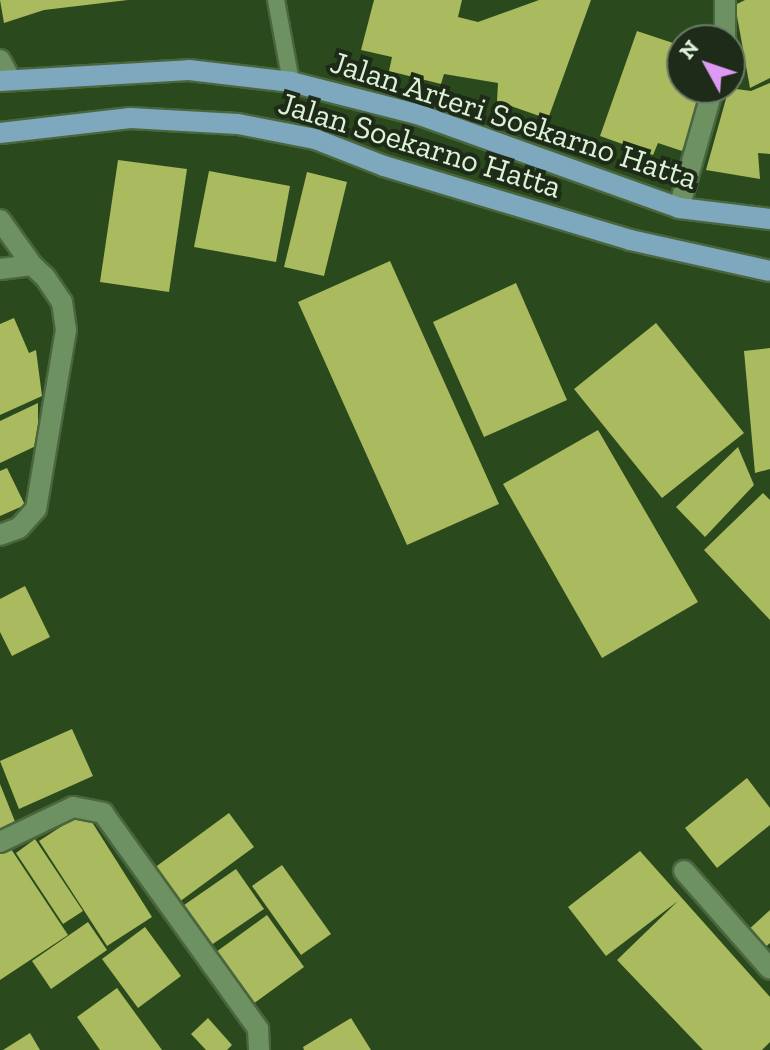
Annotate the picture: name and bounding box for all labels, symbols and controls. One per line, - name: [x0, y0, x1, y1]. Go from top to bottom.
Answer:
- north arrow: [666, 24, 746, 104]
- text: N: [673, 34, 704, 65]
- street label: Jalan Arteri Soekarno Hatta: [325, 42, 703, 198]
- street label: Jalan Soekarno Hatta: [274, 84, 566, 206]

